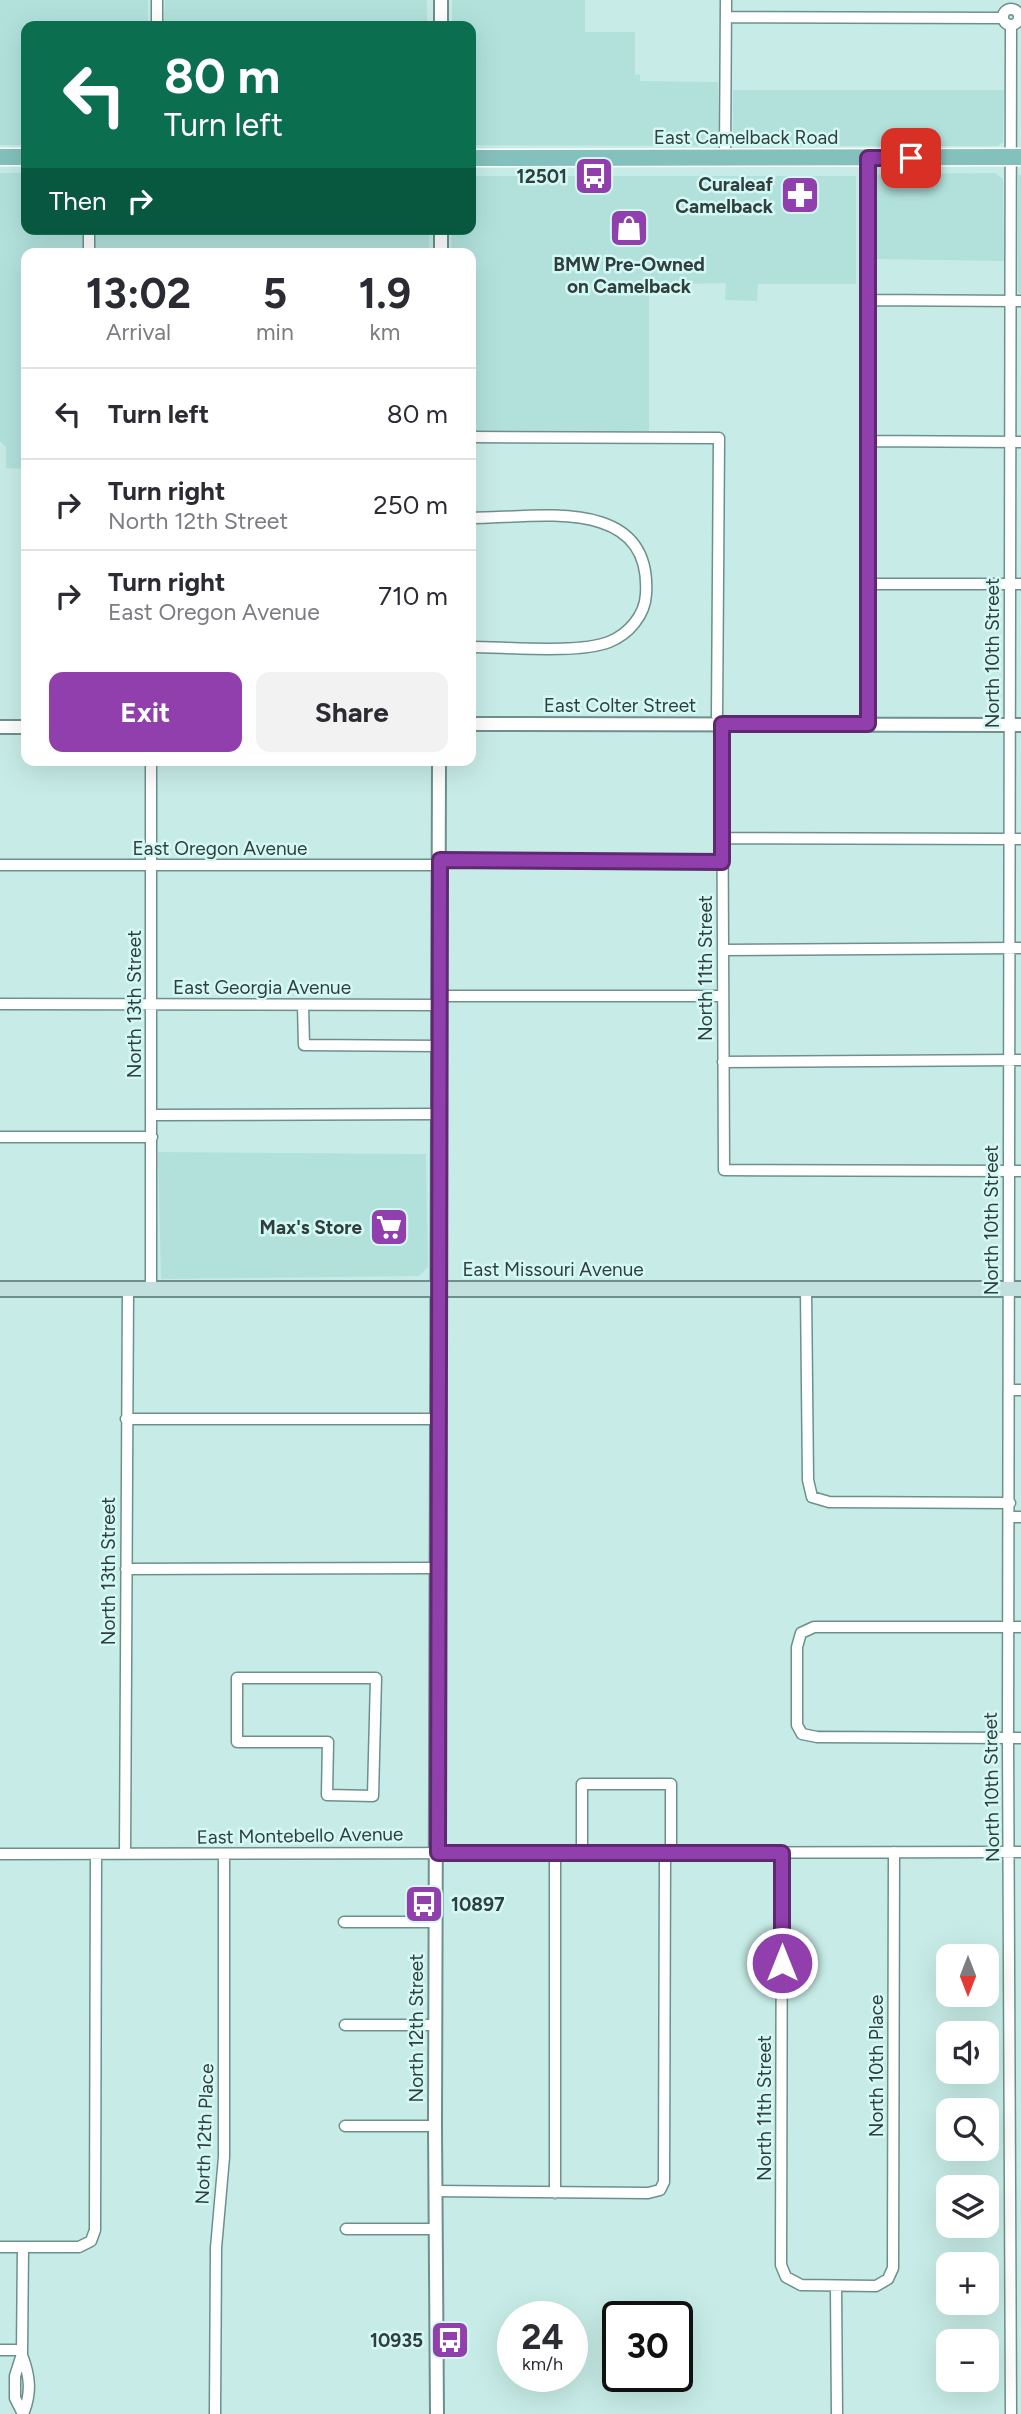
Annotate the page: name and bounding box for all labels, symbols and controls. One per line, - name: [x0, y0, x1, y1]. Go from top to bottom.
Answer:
- text: 80 m: [164, 46, 280, 105]
- icon: left: [49, 49, 140, 140]
- text: Turn left: [164, 106, 283, 144]
- street label: East Camelback Road: [654, 126, 838, 149]
- pin: [881, 128, 941, 188]
- icon: arrive: [892, 139, 930, 177]
- bus stop icon: 12501: [573, 155, 615, 197]
- place label: 12501: [517, 165, 567, 188]
- place label: Curaleaf Camelback: [675, 173, 774, 218]
- pharmacy icon: Curaleaf Camelback: [779, 174, 821, 216]
- icon: right: [121, 182, 159, 220]
- text: Then: [49, 185, 107, 217]
- shop icon: BMW Pre-Owned on Camelback: [608, 207, 650, 249]
- place label: BMW Pre-Owned on Camelback: [553, 253, 705, 298]
- text: 13:02: [86, 268, 191, 319]
- text: 5: [263, 268, 287, 319]
- text: 1.9: [359, 268, 411, 319]
- text: Arrival: [106, 318, 171, 346]
- text: min: [256, 318, 294, 346]
- text: km: [369, 318, 400, 346]
- icon: left: [49, 395, 87, 433]
- text: Turn left: [108, 398, 209, 430]
- text: 80 m: [387, 398, 448, 430]
- text: Turn right: [108, 475, 225, 507]
- icon: right: [49, 486, 87, 524]
- text: 250 m: [373, 489, 448, 521]
- text: North 12th Street: [108, 507, 288, 535]
- text: Turn right: [108, 566, 225, 598]
- icon: right: [49, 577, 87, 615]
- street label: North 10th Street: [981, 578, 1004, 728]
- text: 710 m: [378, 580, 448, 612]
- text: East Oregon Avenue: [108, 598, 320, 626]
- button: Exit: [49, 672, 242, 752]
- button: Share: [256, 672, 448, 752]
- street label: East Colter Street: [544, 694, 696, 717]
- street label: East Oregon Avenue: [133, 837, 307, 860]
- street label: North 11th Street: [694, 895, 717, 1041]
- street label: North 13th Street: [123, 930, 146, 1078]
- street label: East Georgia Avenue: [173, 976, 351, 999]
- street label: North 10th Street: [980, 1145, 1003, 1295]
- supermarket icon: Max's Store: [368, 1206, 410, 1248]
- place label: Max's Store: [260, 1216, 362, 1239]
- street label: East Missouri Avenue: [462, 1258, 644, 1281]
- street label: North 13th Street: [97, 1497, 120, 1645]
- street label: North 10th Street: [979, 1712, 1004, 1862]
- street label: East Montebello Avenue: [196, 1822, 404, 1849]
- bus stop icon: 10897: [403, 1883, 445, 1925]
- place label: 10897: [451, 1893, 505, 1916]
- position arrow: [745, 1926, 819, 2000]
- north arrow: [936, 1944, 999, 2007]
- map controls: [936, 1944, 999, 2392]
- street label: North 12th Street: [405, 1954, 428, 2102]
- street label: North 10th Place: [865, 1995, 888, 2137]
- button: sound: [936, 2021, 999, 2084]
- street label: North 11th Street: [753, 2035, 776, 2181]
- street label: North 12th Place: [191, 2063, 218, 2205]
- button: search: [936, 2098, 999, 2161]
- button: layers: [936, 2175, 999, 2238]
- button: +: [936, 2252, 999, 2315]
- speed limit sign: 30: [602, 2301, 693, 2392]
- text: 24: [521, 2316, 564, 2358]
- bus stop icon: 10935: [429, 2319, 471, 2361]
- place label: 10935: [370, 2329, 423, 2352]
- button: −: [936, 2329, 999, 2392]
- text: km/h: [522, 2353, 563, 2375]

